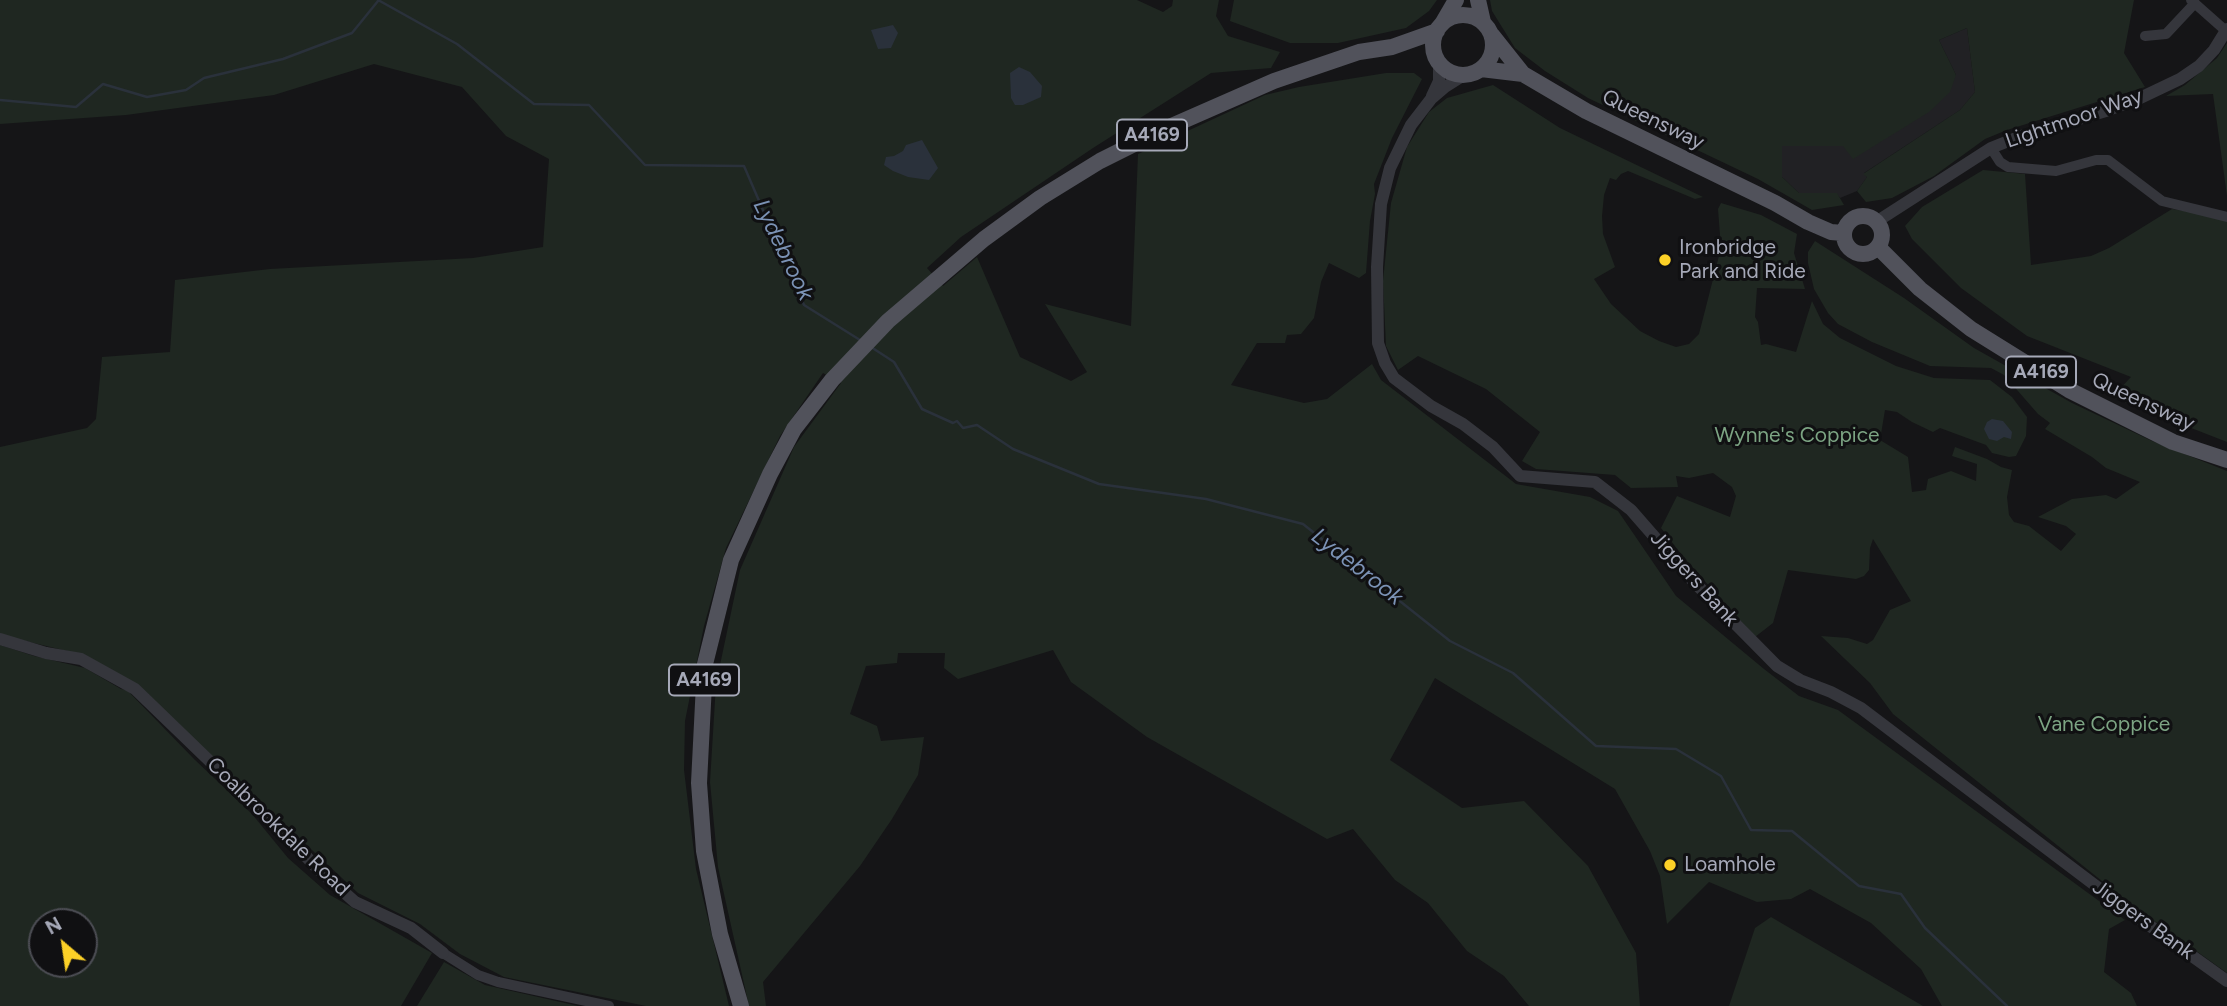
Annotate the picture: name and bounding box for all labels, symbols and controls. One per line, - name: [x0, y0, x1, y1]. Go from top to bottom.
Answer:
- street label: Queensway: [1598, 84, 1708, 156]
- street label: Lightmoor Way: [2002, 84, 2146, 154]
- road number: A4169: [1117, 119, 1187, 150]
- water label: Lydebrook: [747, 195, 819, 305]
- place label: Ironbridge Park and Ride: [1679, 235, 1806, 285]
- marker: Ironbridge Park and Ride: [1657, 252, 1673, 268]
- road number: A4169: [2006, 356, 2076, 388]
- street label: Queensway: [2088, 367, 2198, 437]
- park label: Wynne's Coppice: [1714, 423, 1880, 449]
- water label: Lydebrook: [1306, 523, 1408, 611]
- street label: Jiggers Bank: [1645, 526, 1743, 632]
- road number: A4169: [669, 664, 739, 695]
- park label: Vane Coppice: [2038, 712, 2170, 738]
- street label: Coalbrookdale Road: [201, 752, 355, 902]
- place label: Loamhole: [1684, 852, 1776, 878]
- marker: Loamhole: [1662, 857, 1678, 873]
- street label: Jiggers Bank: [2087, 875, 2199, 965]
- north arrow: [28, 908, 98, 978]
- text: N: [42, 912, 66, 940]

